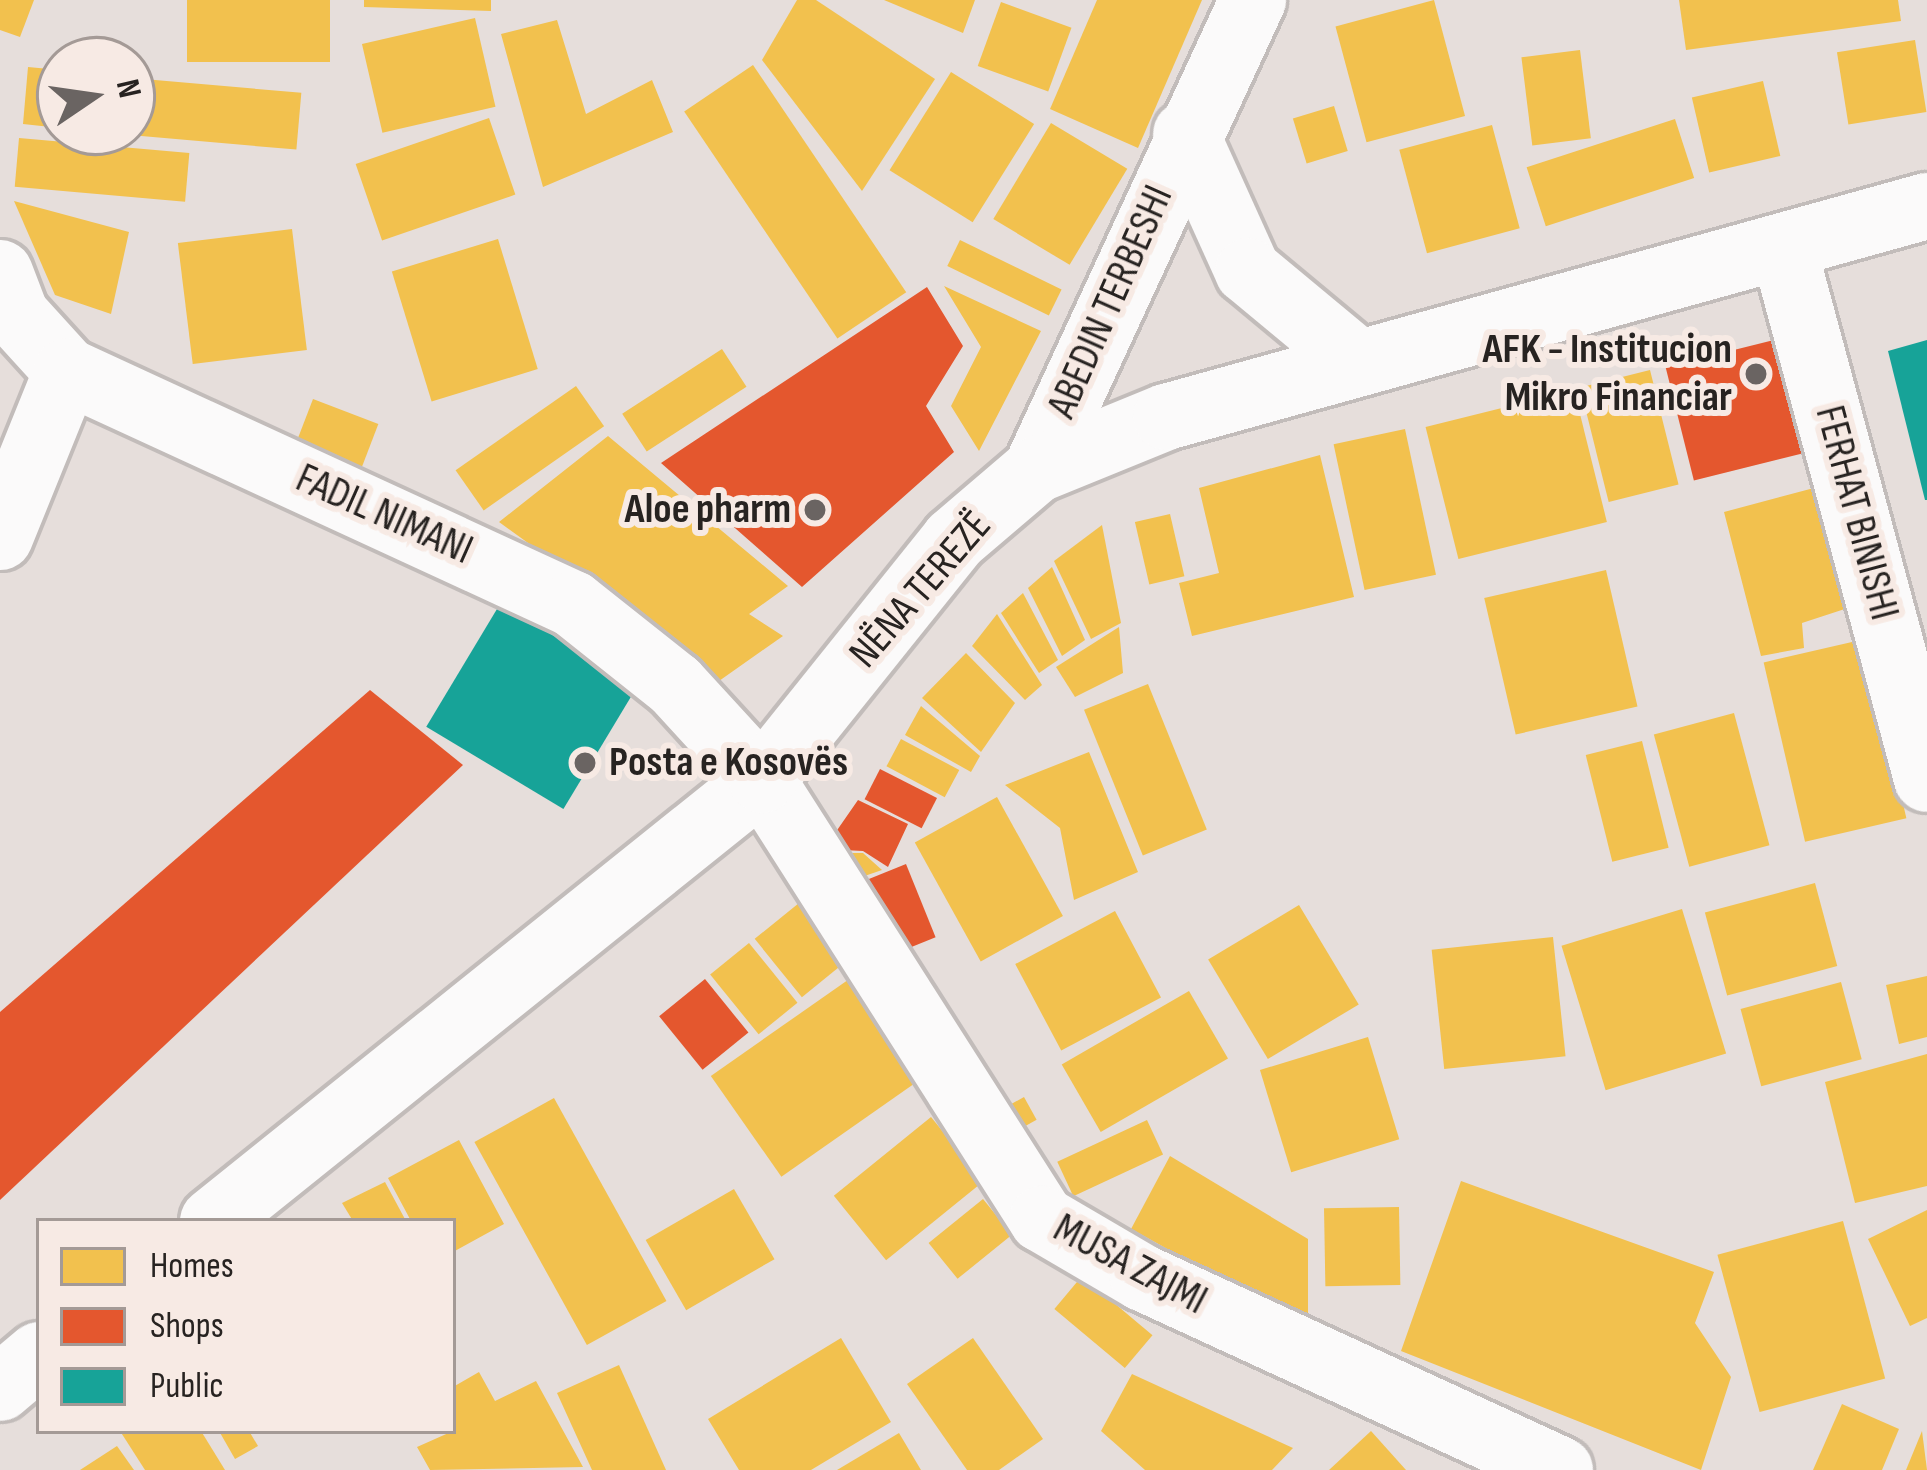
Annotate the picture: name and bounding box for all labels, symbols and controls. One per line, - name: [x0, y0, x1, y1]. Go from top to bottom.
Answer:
- north arrow: [36, 36, 156, 156]
- text: N: [107, 75, 150, 102]
- street label: ABEDIN TERBESHI: [1037, 178, 1185, 426]
- place label: AFK - Institucion Mikro Financiar: [1483, 325, 1732, 424]
- marker: AFK - Institucion Mikro Financiar: [1743, 361, 1769, 387]
- street label: FERHAT BINISHI: [1803, 400, 1909, 626]
- street label: FADIL NIMANI: [288, 454, 480, 576]
- place label: Aloe pharm: [624, 485, 791, 535]
- marker: Aloe pharm: [802, 497, 828, 523]
- street label: NËNA TEREZË: [839, 502, 1003, 678]
- place label: Posta e Kosovës: [609, 738, 848, 788]
- marker: Posta e Kosovës: [572, 750, 598, 776]
- street label: MUSA ZAJMI: [1045, 1204, 1215, 1326]
- legend: [36, 1218, 456, 1434]
- text: Homes: [150, 1245, 234, 1288]
- text: Shops: [150, 1305, 224, 1348]
- text: Public: [150, 1365, 224, 1408]

